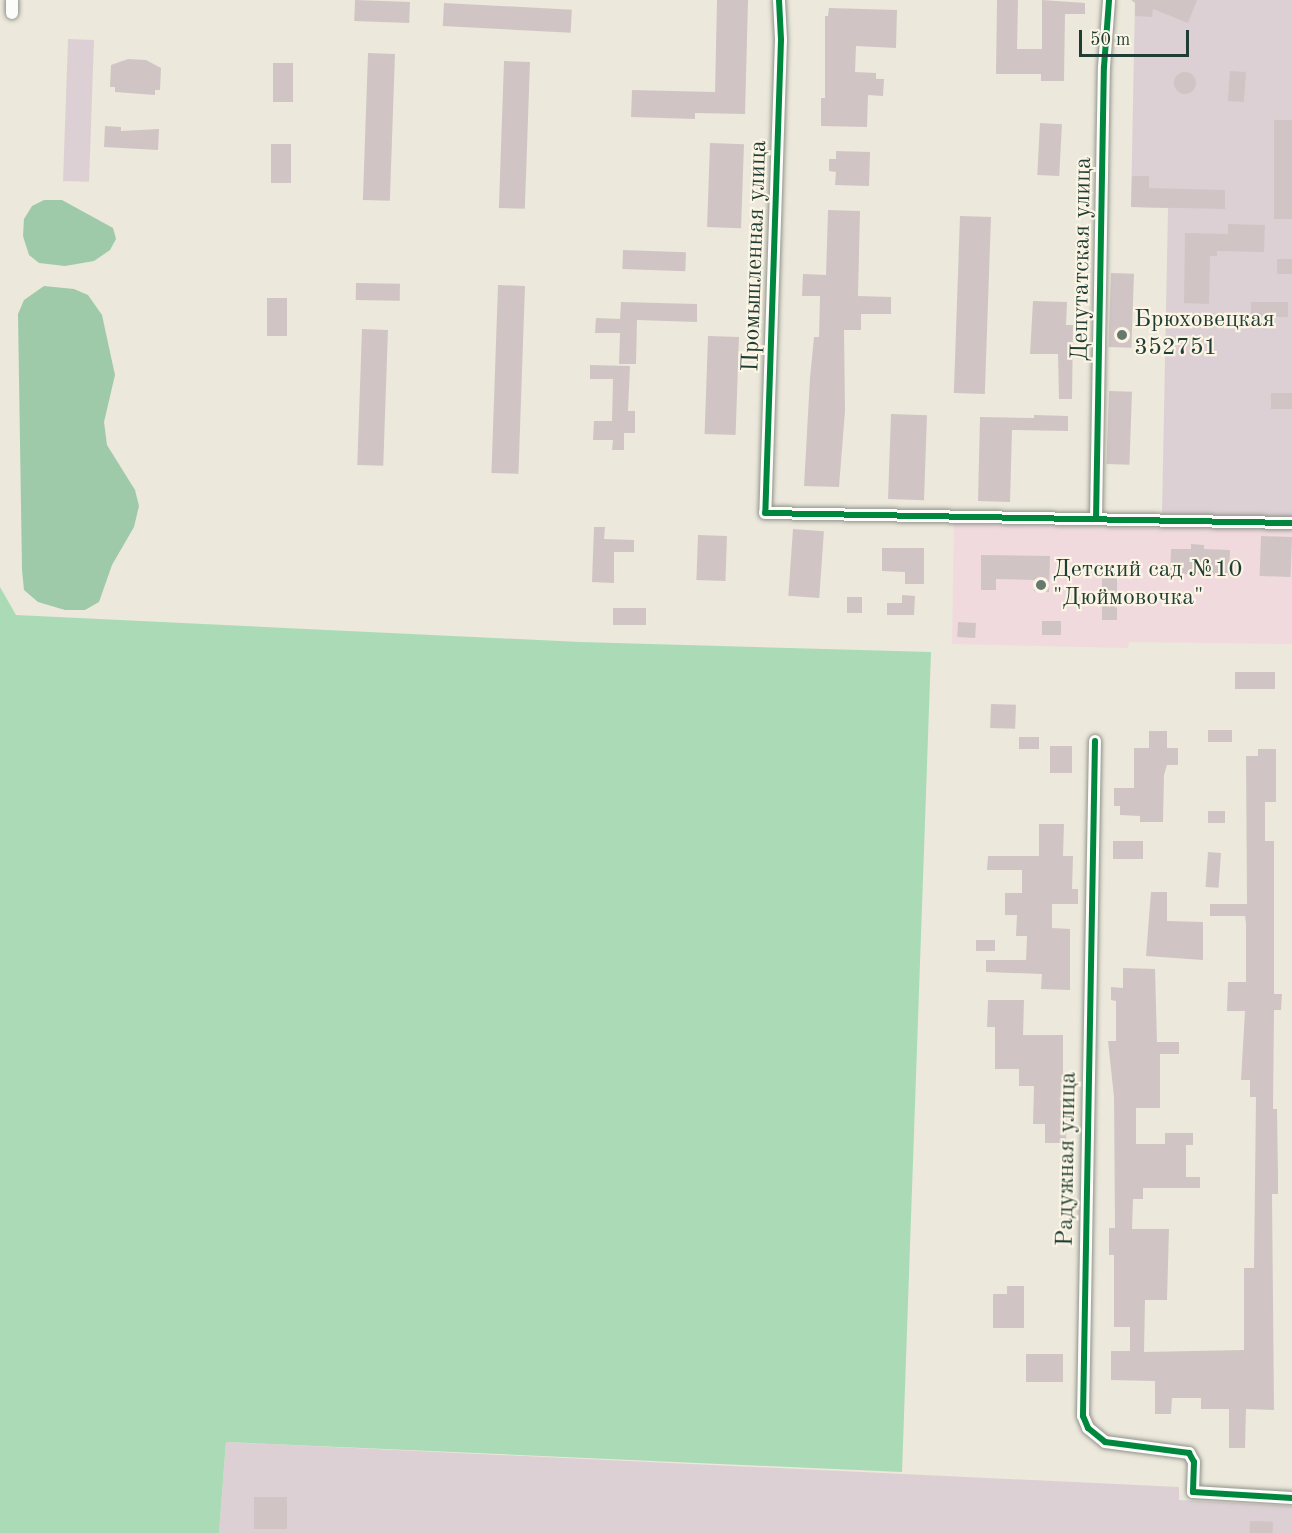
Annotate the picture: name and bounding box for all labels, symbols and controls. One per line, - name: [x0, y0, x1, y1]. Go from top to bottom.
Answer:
- scale bar: [1082, 18, 1192, 56]
- text: 50 m: [1090, 31, 1130, 49]
- street label: Промышленная улица: [738, 140, 774, 372]
- street label: Депутатская улица: [1067, 157, 1099, 361]
- place label: Брюховецкая 352751: [1134, 307, 1275, 363]
- marker: Брюховецкая 352751: [1115, 328, 1129, 342]
- place label: Детский сад №10 "Дюймовочка": [1053, 557, 1242, 613]
- marker: Детский сад №10 "Дюймовочка": [1034, 578, 1048, 592]
- street label: Радужная улица: [1052, 1071, 1084, 1247]

